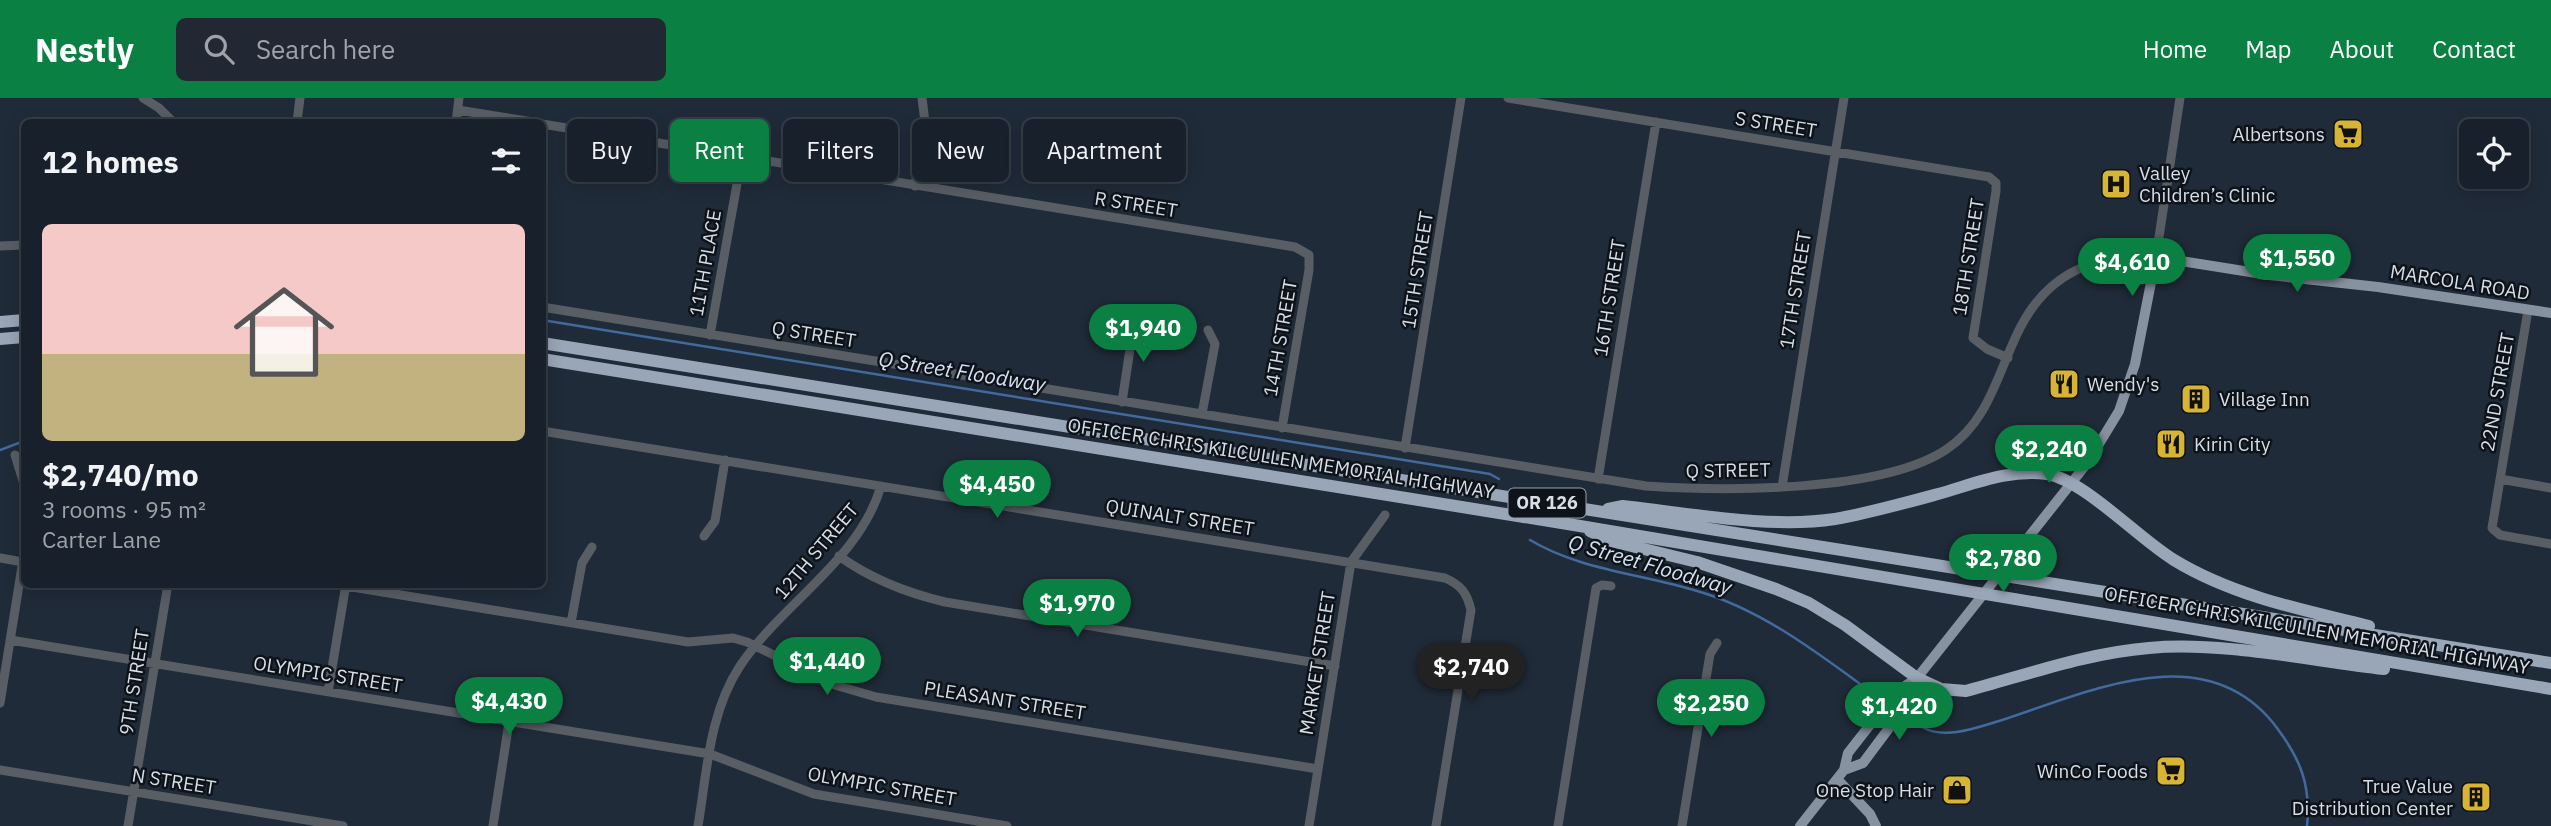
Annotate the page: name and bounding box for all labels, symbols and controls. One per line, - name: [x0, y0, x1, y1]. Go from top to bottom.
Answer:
- search box: [176, 18, 666, 81]
- text: Nestly: [35, 28, 134, 71]
- icon: search: [200, 30, 238, 68]
- text: Search here: [256, 32, 395, 66]
- text: Home: [2143, 33, 2207, 65]
- text: Map: [2245, 33, 2291, 65]
- text: About: [2329, 33, 2394, 65]
- text: Contact: [2432, 33, 2516, 65]
- street label: S STREET: [1733, 106, 1819, 142]
- supermarket icon: Albertsons: [2331, 117, 2365, 151]
- chip: Buy: [567, 119, 656, 182]
- chip: Rent: [670, 119, 769, 182]
- chip: Filters: [783, 119, 898, 182]
- chip: New: [912, 119, 1009, 182]
- chip: Apartment: [1023, 119, 1186, 182]
- map controls: [2459, 119, 2529, 189]
- button: locate: [2459, 119, 2529, 189]
- place label: Albertsons: [2233, 122, 2325, 146]
- text: 12 homes: [42, 142, 179, 181]
- icon: filters: [487, 142, 525, 180]
- place label: Valley Children’s Clinic: [2139, 161, 2276, 207]
- hospital icon: Valley Children’s Clinic: [2099, 167, 2133, 201]
- street label: R STREET: [1093, 186, 1179, 222]
- street label: 18TH STREET: [1947, 197, 1989, 317]
- street label: 11TH PLACE: [684, 208, 726, 318]
- street label: 15TH STREET: [1396, 210, 1438, 330]
- street label: 17TH STREET: [1774, 230, 1816, 350]
- pin: $1,550: [2240, 234, 2354, 294]
- street label: 16TH STREET: [1588, 238, 1630, 358]
- pin: $4,610: [2075, 238, 2189, 298]
- text: $1,550: [2259, 242, 2335, 272]
- text: $4,610: [2094, 246, 2170, 276]
- street label: MARCOLA ROAD: [2388, 259, 2532, 305]
- icon: home: [221, 269, 347, 395]
- street label: 14TH STREET: [1258, 277, 1302, 398]
- pin: $1,940: [1086, 304, 1200, 364]
- text: $1,940: [1105, 312, 1181, 342]
- street label: Q STREET: [770, 316, 858, 353]
- street label: 22ND STREET: [2475, 331, 2519, 453]
- water label: Q Street Floodway: [877, 344, 1048, 398]
- restaurant icon: Wendy's: [2047, 367, 2081, 401]
- place label: Wendy's: [2087, 372, 2160, 396]
- building icon: Village Inn: [2179, 382, 2213, 416]
- place label: Village Inn: [2219, 387, 2310, 411]
- street label: OFFICER CHRIS KILCULLEN MEMORIAL HIGHWAY: [1066, 412, 1497, 504]
- pin: $2,240: [1992, 426, 2106, 485]
- restaurant icon: Kirin City: [2154, 427, 2188, 461]
- place label: Kirin City: [2194, 432, 2271, 456]
- text: $2,240: [2011, 433, 2087, 463]
- text: $2,740/mo: [42, 455, 199, 494]
- street label: Q STREET: [1685, 457, 1771, 483]
- pin: $4,450: [940, 460, 1054, 520]
- text: $4,450: [959, 468, 1035, 498]
- road number: OR 126: [1508, 488, 1586, 517]
- street label: QUINALT STREET: [1104, 493, 1256, 541]
- text: 3 rooms · 95 m²: [42, 494, 206, 524]
- street label: 12TH STREET: [769, 498, 863, 604]
- text: Carter Lane: [42, 524, 161, 554]
- water label: Q Street Floodway: [1565, 527, 1736, 601]
- pin: $2,780: [1946, 534, 2060, 594]
- text: $2,780: [1965, 542, 2041, 572]
- pin: $1,970: [1020, 580, 1134, 639]
- street label: OFFICER CHRIS KILCULLEN MEMORIAL HIGHWAY: [2102, 581, 2532, 679]
- text: $1,970: [1039, 587, 1115, 617]
- street label: MARKET STREET: [1294, 589, 1340, 737]
- street label: 9TH STREET: [114, 627, 154, 737]
- pin: $1,440: [770, 638, 884, 697]
- pin: $2,740: [1414, 644, 1528, 703]
- text: $1,440: [789, 645, 865, 675]
- street label: OLYMPIC STREET: [252, 650, 404, 698]
- text: $2,740: [1433, 651, 1509, 681]
- street label: PLEASANT STREET: [923, 675, 1088, 725]
- pin: $4,430: [452, 678, 566, 737]
- pin: $2,250: [1654, 680, 1768, 739]
- pin: $1,420: [1842, 682, 1956, 742]
- text: $4,430: [471, 685, 547, 715]
- text: $2,250: [1673, 687, 1749, 717]
- text: $1,420: [1861, 690, 1937, 720]
- supermarket icon: WinCo Foods: [2154, 754, 2188, 788]
- place label: WinCo Foods: [2037, 759, 2148, 783]
- street label: OLYMPIC STREET: [806, 761, 958, 811]
- street label: N STREET: [130, 763, 218, 800]
- shop icon: One Stop Hair: [1940, 773, 1974, 807]
- place label: True Value Distribution Center: [2292, 774, 2453, 820]
- place label: One Stop Hair: [1816, 778, 1934, 802]
- building icon: True Value Distribution Center: [2459, 780, 2493, 814]

